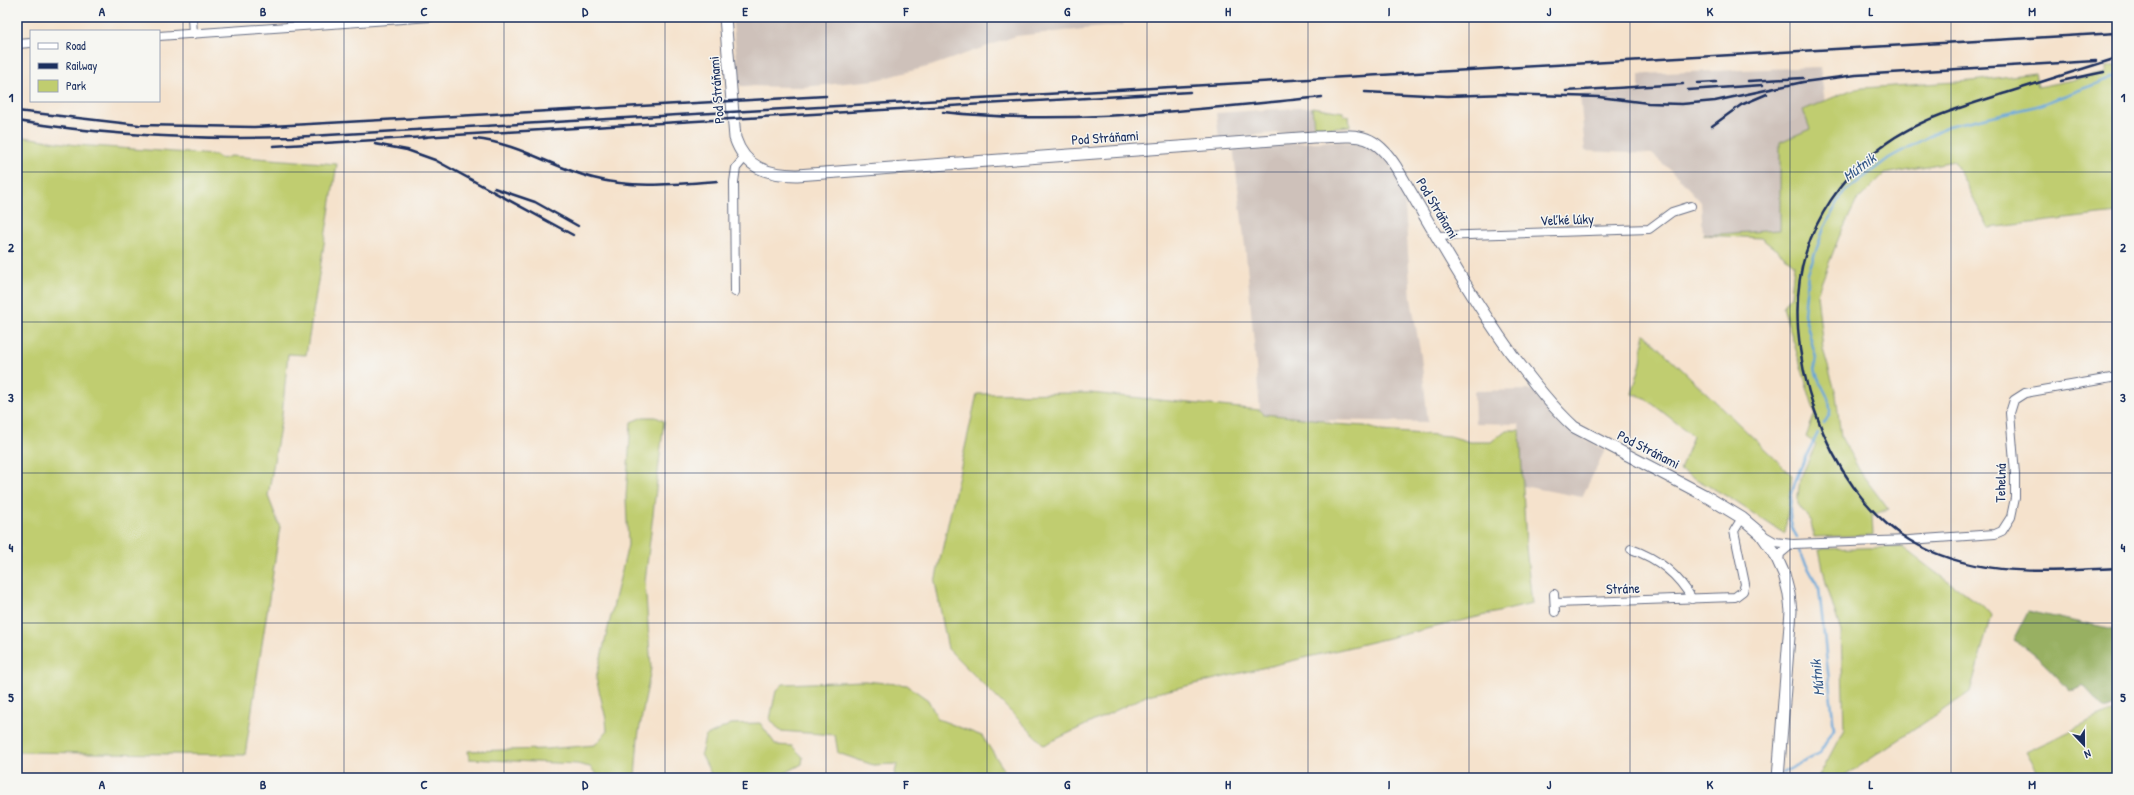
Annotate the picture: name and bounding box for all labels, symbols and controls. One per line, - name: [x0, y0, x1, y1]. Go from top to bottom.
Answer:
- text: A: [99, 2, 106, 20]
- text: B: [260, 2, 267, 20]
- text: C: [420, 2, 428, 20]
- text: D: [582, 2, 589, 20]
- text: E: [742, 2, 748, 20]
- text: F: [903, 2, 910, 20]
- text: G: [1064, 2, 1071, 20]
- text: H: [1225, 2, 1231, 20]
- text: I: [1387, 2, 1391, 20]
- text: J: [1547, 2, 1552, 20]
- text: K: [1707, 2, 1714, 20]
- text: L: [1869, 2, 1874, 20]
- text: M: [2028, 2, 2036, 20]
- legend: [30, 30, 160, 102]
- text: Road: [66, 37, 86, 54]
- street label: Pod Stráňami: [704, 55, 728, 125]
- text: Railway: [66, 57, 97, 74]
- text: Park: [66, 77, 86, 94]
- text: 1: [9, 88, 14, 106]
- text: 1: [2121, 88, 2126, 106]
- street label: Pod Stráňami: [1071, 125, 1139, 149]
- water label: Mútnik: [1838, 147, 1881, 186]
- street label: Pod Stráňami: [1412, 174, 1464, 242]
- street label: Veľké lúky: [1540, 209, 1594, 230]
- text: 2: [8, 238, 15, 256]
- text: 2: [2120, 238, 2127, 256]
- text: 3: [8, 388, 14, 406]
- text: 3: [2120, 388, 2126, 406]
- street label: Pod Stráňami: [1615, 425, 1683, 473]
- street label: Tehelná: [1990, 463, 2010, 503]
- text: 4: [9, 538, 14, 556]
- text: 4: [2121, 538, 2126, 556]
- street label: Stráne: [1606, 578, 1641, 598]
- water label: Mútnik: [1804, 657, 1829, 697]
- text: 5: [8, 688, 14, 706]
- text: 5: [2120, 688, 2126, 706]
- north arrow: [2064, 725, 2104, 765]
- text: N: [2082, 747, 2093, 762]
- text: A: [99, 775, 106, 793]
- text: B: [260, 775, 267, 793]
- text: C: [420, 775, 428, 793]
- text: D: [582, 775, 589, 793]
- text: E: [742, 775, 748, 793]
- text: F: [903, 775, 910, 793]
- text: G: [1064, 775, 1071, 793]
- text: H: [1225, 775, 1231, 793]
- text: I: [1387, 775, 1391, 793]
- text: J: [1547, 775, 1552, 793]
- text: K: [1707, 775, 1714, 793]
- text: L: [1869, 775, 1874, 793]
- text: M: [2028, 775, 2036, 793]

